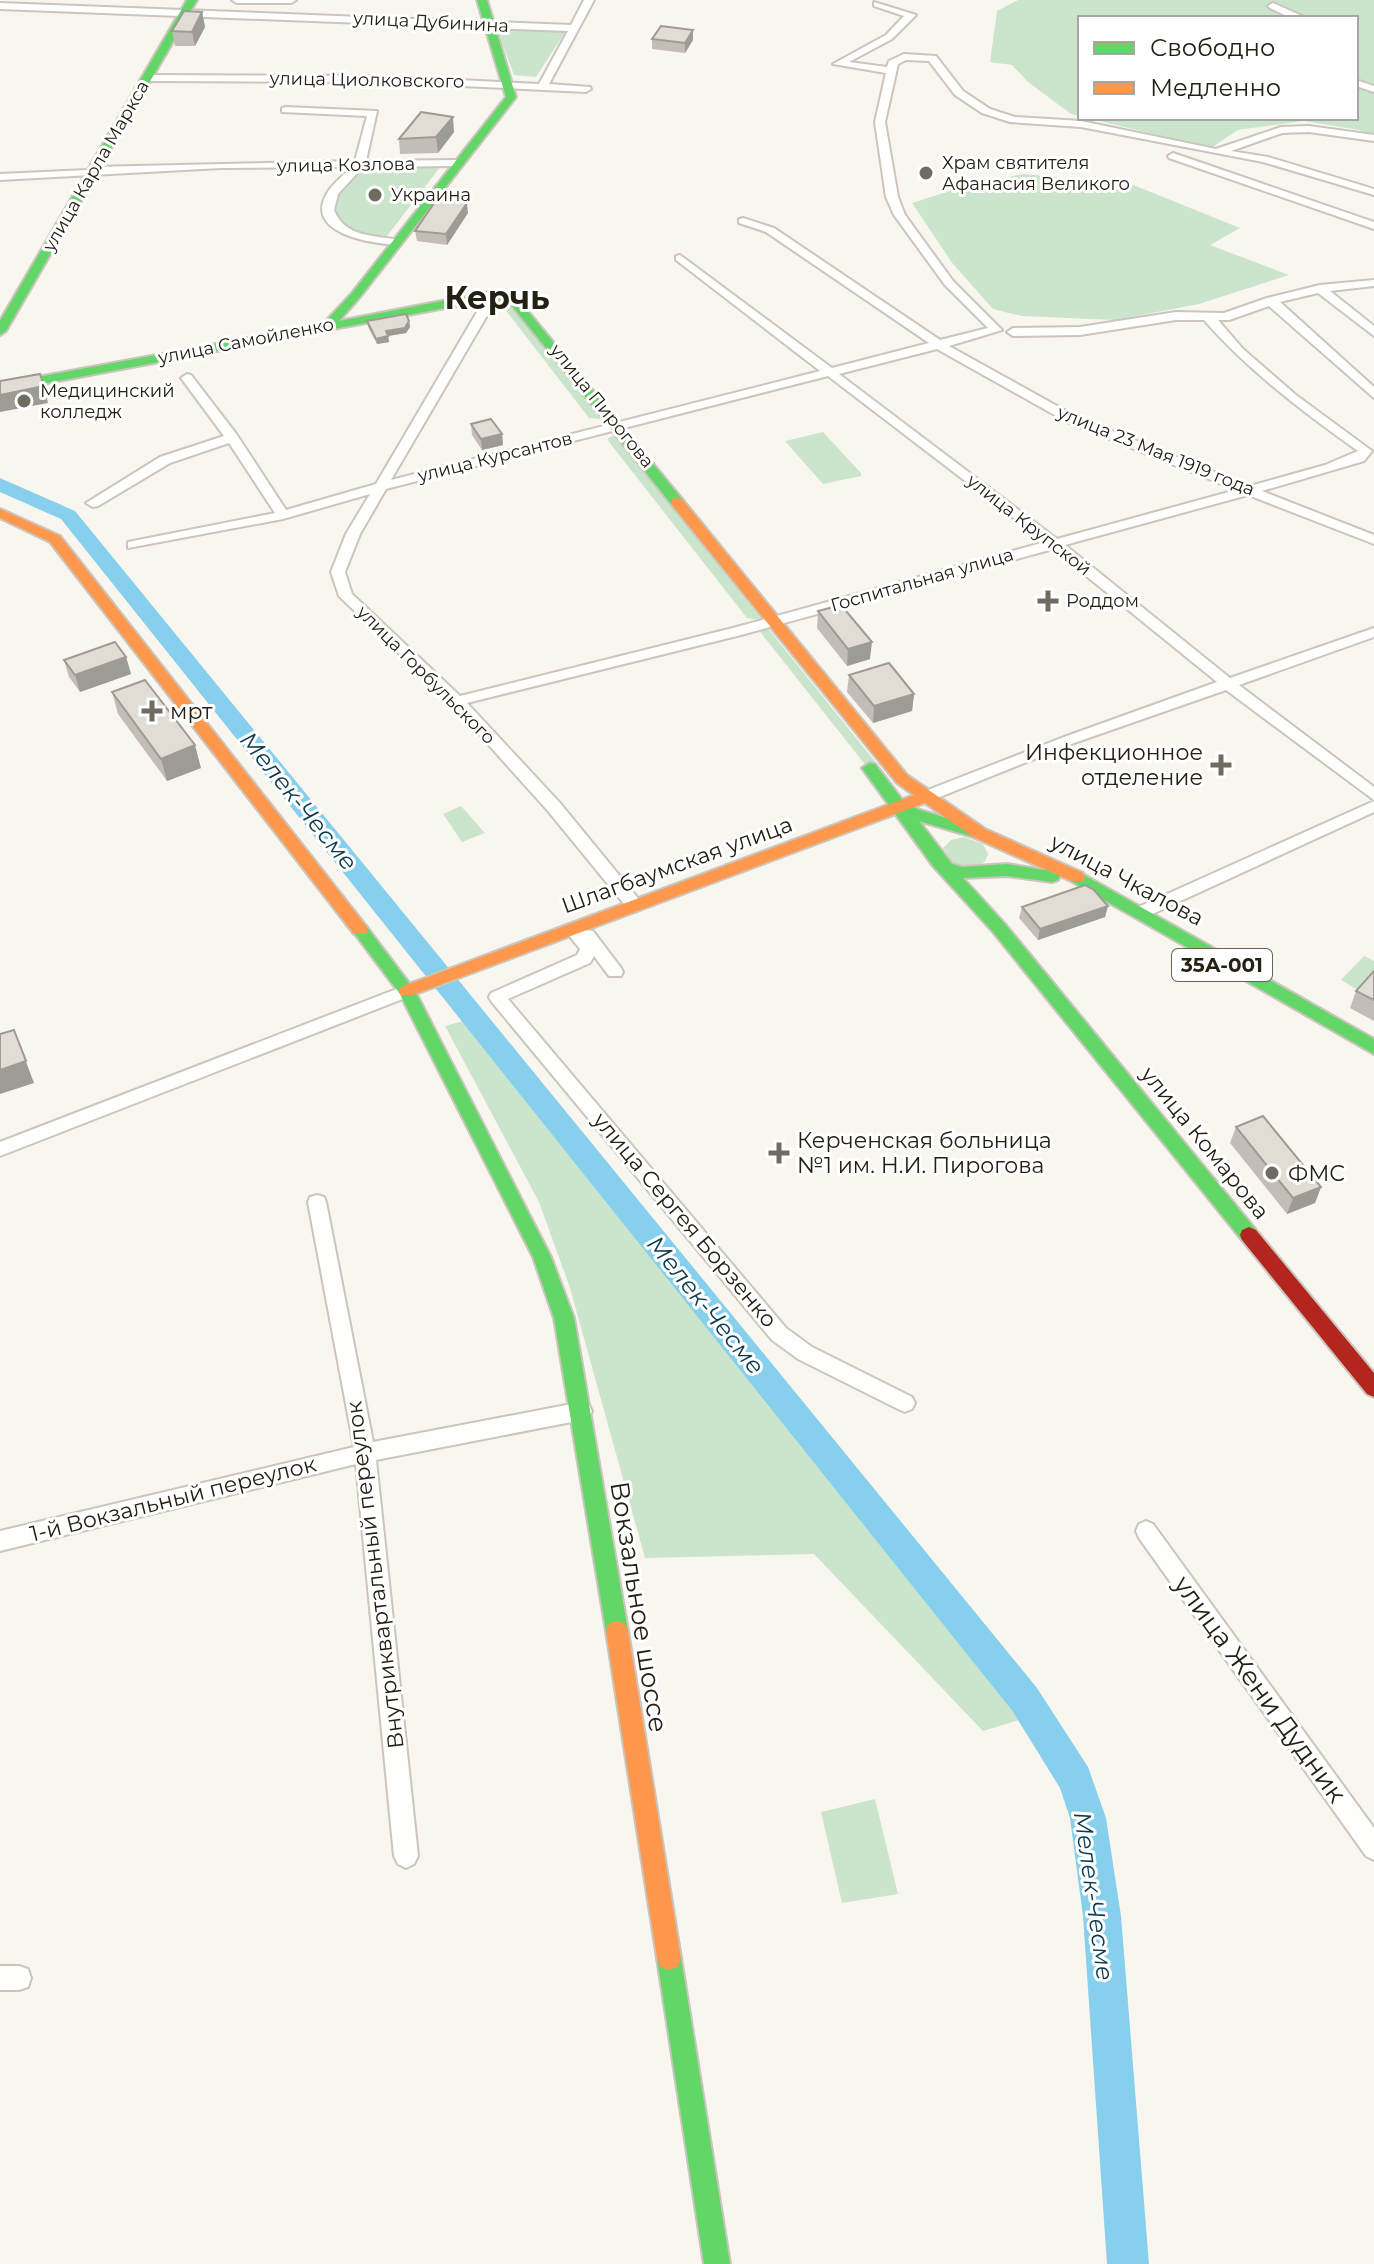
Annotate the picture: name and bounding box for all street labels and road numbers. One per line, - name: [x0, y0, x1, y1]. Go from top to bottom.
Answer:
- street label: улица Дубинина: [352, 7, 509, 37]
- street label: улица Циолковского: [268, 67, 465, 93]
- street label: улица Карла Маркса: [38, 77, 154, 256]
- street label: улица Козлова: [276, 153, 415, 177]
- street label: улица Самойленко: [155, 313, 336, 369]
- street label: улица Пирогова: [545, 339, 659, 472]
- street label: улица 23 Мая 1919 года: [1053, 401, 1258, 501]
- street label: улица Курсантов: [414, 427, 575, 487]
- street label: улица Крупской: [962, 469, 1096, 580]
- street label: Госпитальная улица: [828, 543, 1016, 617]
- street label: улица Горбульского: [351, 600, 500, 749]
- street label: Шлагбаумская улица: [558, 811, 796, 919]
- street label: улица Чкалова: [1045, 828, 1208, 932]
- road number: 35А-001: [1172, 949, 1272, 981]
- street label: улица Комарова: [1134, 1060, 1275, 1225]
- street label: улица Сергея Борзенко: [586, 1106, 783, 1333]
- street label: Внутриквартальный переулок: [340, 1400, 410, 1750]
- street label: 1-й Вокзальный переулок: [27, 1450, 319, 1548]
- street label: Вокзальное шоссе: [603, 1479, 675, 1735]
- street label: улица Жени Дудник: [1166, 1568, 1353, 1809]

